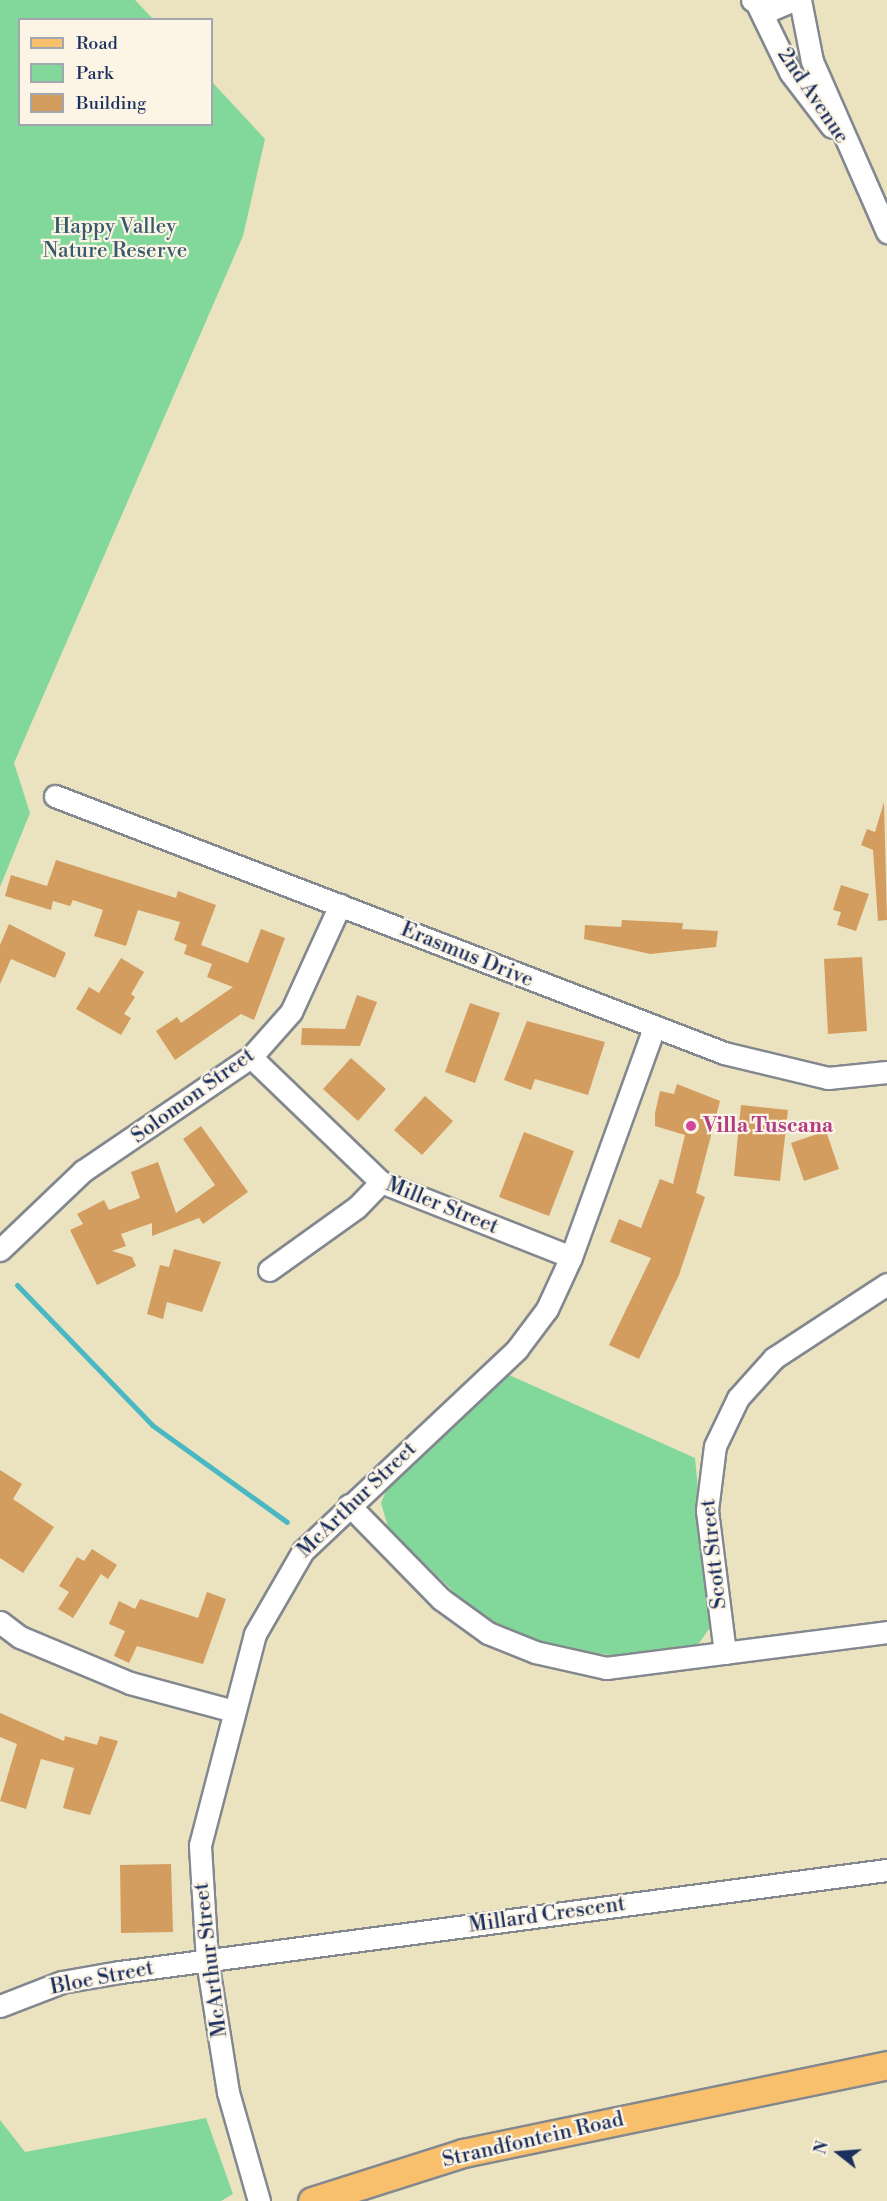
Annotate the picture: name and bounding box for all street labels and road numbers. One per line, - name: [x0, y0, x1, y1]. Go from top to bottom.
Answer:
- street label: 2nd Avenue: [772, 43, 854, 149]
- street label: Erasmus Drive: [397, 917, 537, 993]
- street label: Solomon Street: [127, 1043, 259, 1149]
- street label: Miller Street: [382, 1172, 502, 1240]
- street label: McArthur Street: [292, 1437, 422, 1563]
- street label: Scott Street: [696, 1498, 732, 1610]
- street label: McArthur Street: [189, 1881, 233, 2039]
- street label: Millard Crescent: [467, 1892, 627, 1938]
- street label: Bloe Street: [48, 1956, 156, 2000]
- street label: Strandfontein Road: [440, 2107, 626, 2173]

